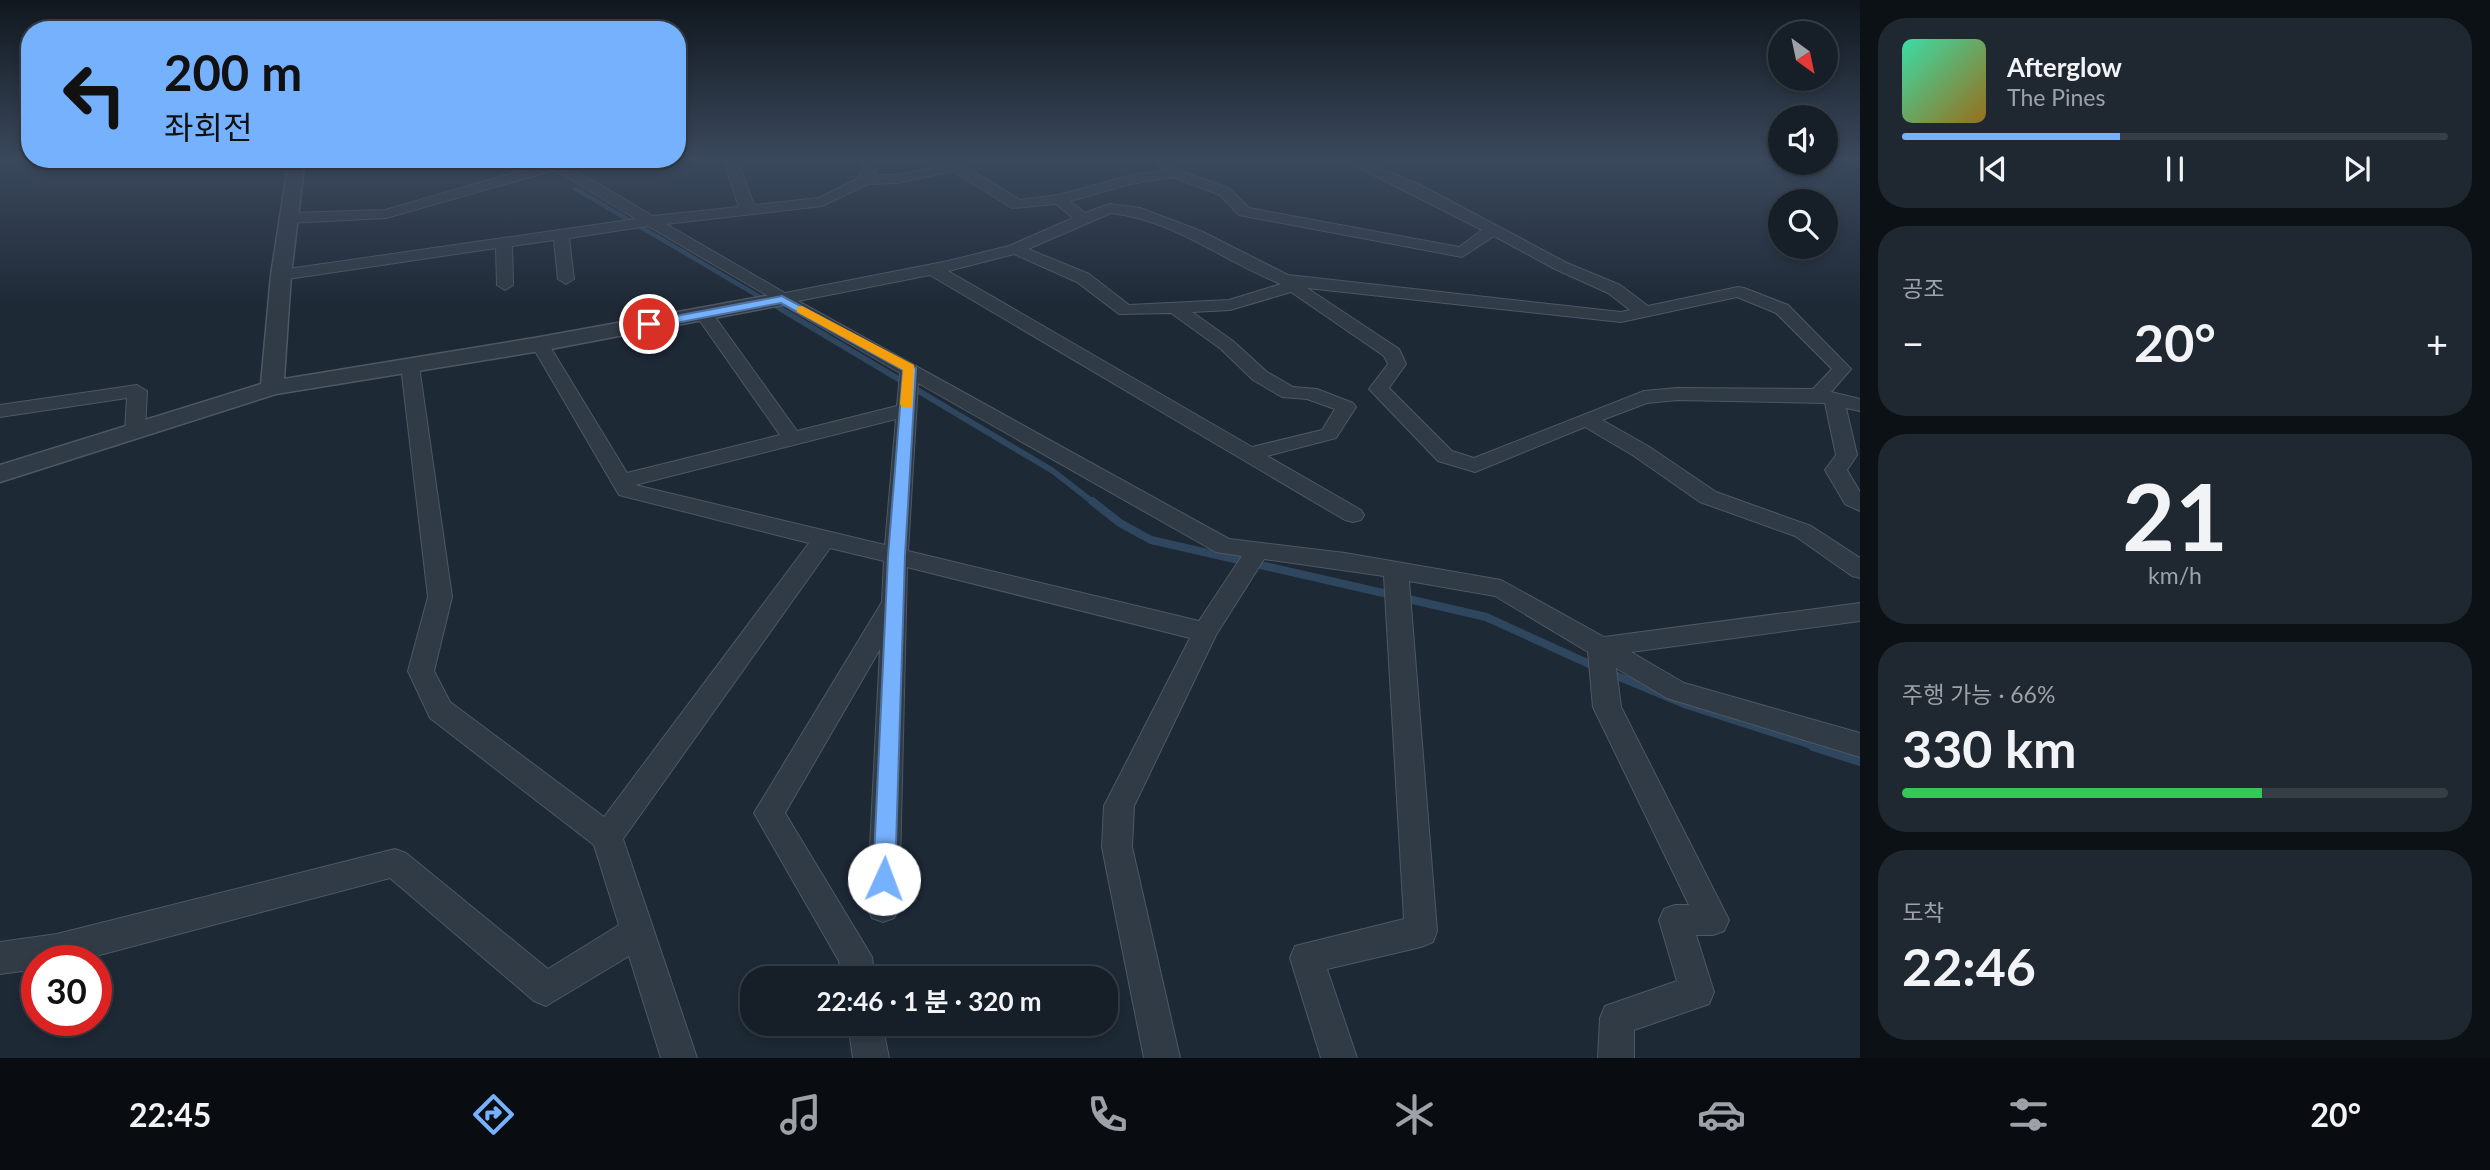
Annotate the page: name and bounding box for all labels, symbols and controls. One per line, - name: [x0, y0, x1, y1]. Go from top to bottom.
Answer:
- north arrow: [1768, 21, 1838, 91]
- map controls: [1768, 21, 1838, 259]
- text: 200 m: [164, 43, 302, 101]
- icon: left: [49, 49, 140, 140]
- text: Afterglow: [2007, 51, 2122, 83]
- text: The Pines: [2007, 83, 2105, 111]
- button: sound: [1768, 105, 1838, 175]
- text: 좌회전: [164, 107, 252, 146]
- icon: previous: [1974, 150, 2012, 188]
- icon: pause: [2156, 150, 2194, 188]
- icon: next: [2338, 150, 2376, 188]
- button: search: [1768, 189, 1838, 259]
- text: 공조: [1902, 274, 1944, 302]
- pin: [619, 294, 679, 354]
- icon: arrive: [630, 305, 668, 343]
- text: 20°: [2134, 311, 2216, 373]
- text: −: [1902, 320, 1924, 366]
- text: +: [2426, 320, 2448, 366]
- text: 21: [2122, 461, 2228, 570]
- text: km/h: [2148, 561, 2202, 589]
- text: 주행 가능 · 66%: [1902, 680, 2055, 708]
- text: 330 km: [1902, 717, 2076, 779]
- position arrow: [847, 842, 921, 916]
- text: 도착: [1902, 898, 1944, 926]
- text: 22:46: [1902, 935, 2036, 997]
- speed limit sign: 30: [21, 945, 112, 1036]
- text: 22:46 · 1 분 · 320 m: [816, 985, 1042, 1017]
- icon: directions: [469, 1090, 518, 1139]
- icon: music: [776, 1090, 825, 1139]
- icon: phone: [1083, 1090, 1132, 1139]
- icon: climate: [1390, 1090, 1439, 1139]
- icon: car: [1697, 1090, 1746, 1139]
- icon: filters: [2004, 1090, 2053, 1139]
- text: 22:45: [129, 1095, 211, 1134]
- text: 20°: [2311, 1095, 2361, 1134]

